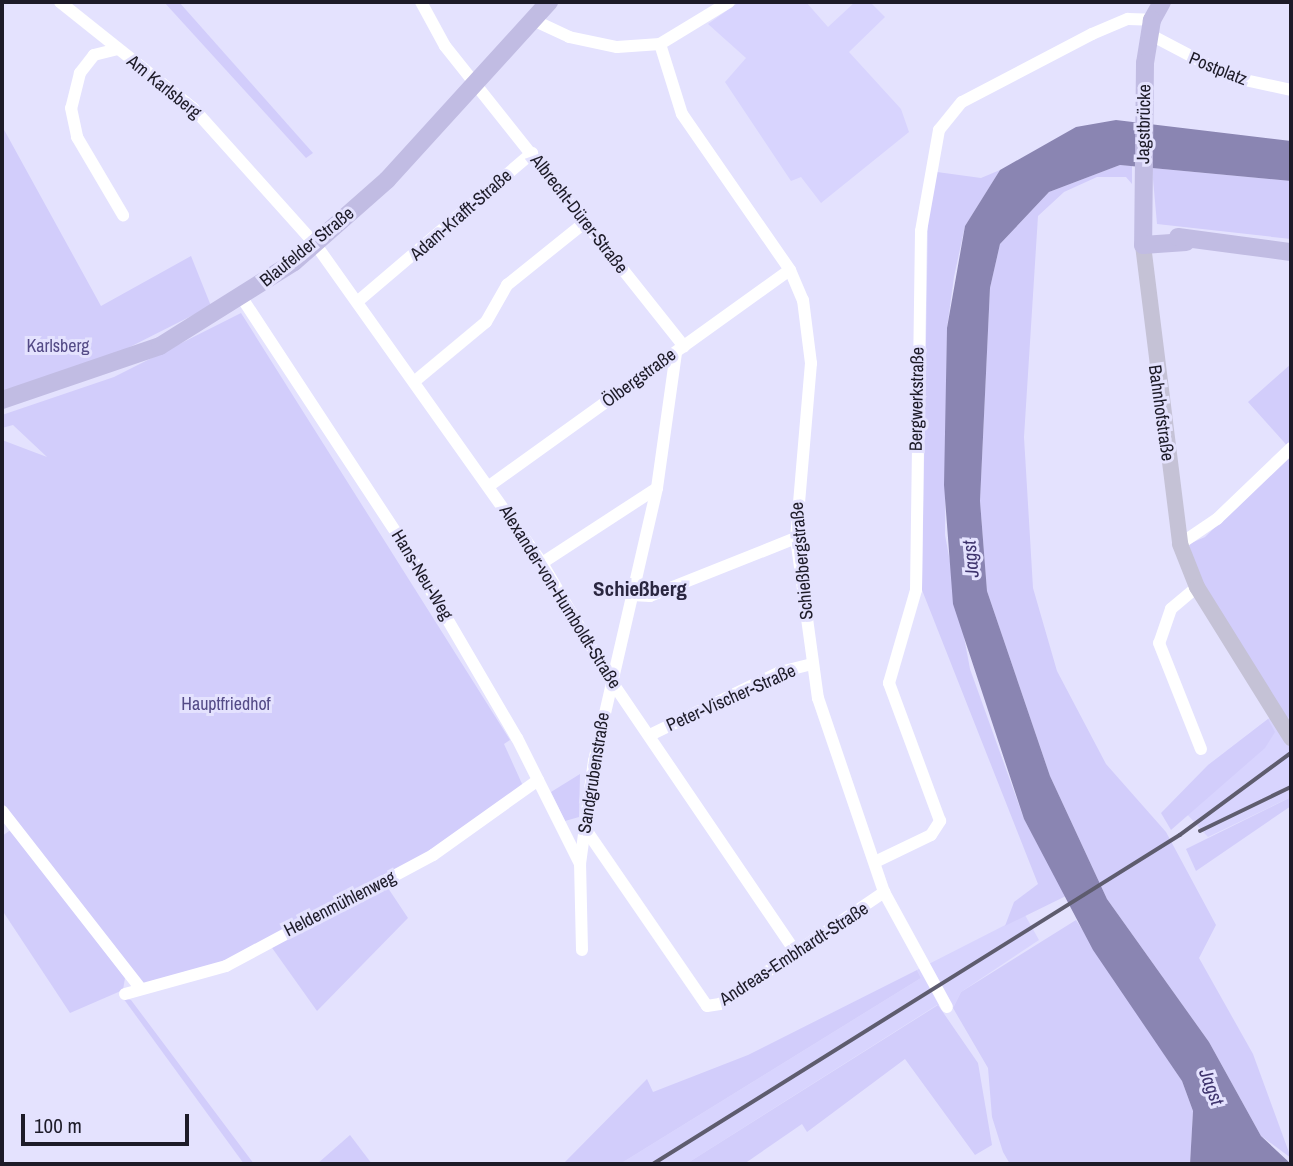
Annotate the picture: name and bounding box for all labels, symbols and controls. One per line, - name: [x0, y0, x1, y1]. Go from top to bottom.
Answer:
- street label: Postplatz: [1186, 48, 1250, 90]
- street label: Am Karlsberg: [122, 50, 206, 124]
- street label: Jagstbrücke: [1133, 84, 1155, 164]
- street label: Albrecht-Dürer-Straße: [526, 150, 632, 278]
- street label: Adam-Krafft-Straße: [406, 165, 516, 265]
- street label: Blaufelder Straße: [256, 202, 358, 292]
- park label: Karlsberg: [26, 335, 90, 357]
- street label: Ölbergstraße: [598, 344, 680, 412]
- street label: Bergwerkstraße: [905, 347, 929, 451]
- street label: Bahnhofstraße: [1144, 364, 1178, 462]
- street label: Alexander-von-Humboldt-Straße: [495, 501, 625, 693]
- street label: Schießbergstraße: [786, 501, 818, 621]
- street label: Hans-Neu-Weg: [387, 526, 457, 624]
- water label: Jagst: [958, 539, 984, 579]
- district label: Schießberg: [593, 576, 687, 602]
- street label: Peter-Vischer-Straße: [663, 660, 799, 736]
- park label: Hauptfriedhof: [181, 693, 271, 715]
- street label: Sandgrubenstraße: [574, 711, 614, 835]
- street label: Heldenmühlenweg: [281, 867, 399, 941]
- street label: Andreas-Embhardt-Straße: [716, 898, 872, 1010]
- water label: Jagst: [1194, 1066, 1228, 1108]
- scale bar: [24, 1100, 192, 1144]
- text: 100 m: [34, 1111, 82, 1140]

